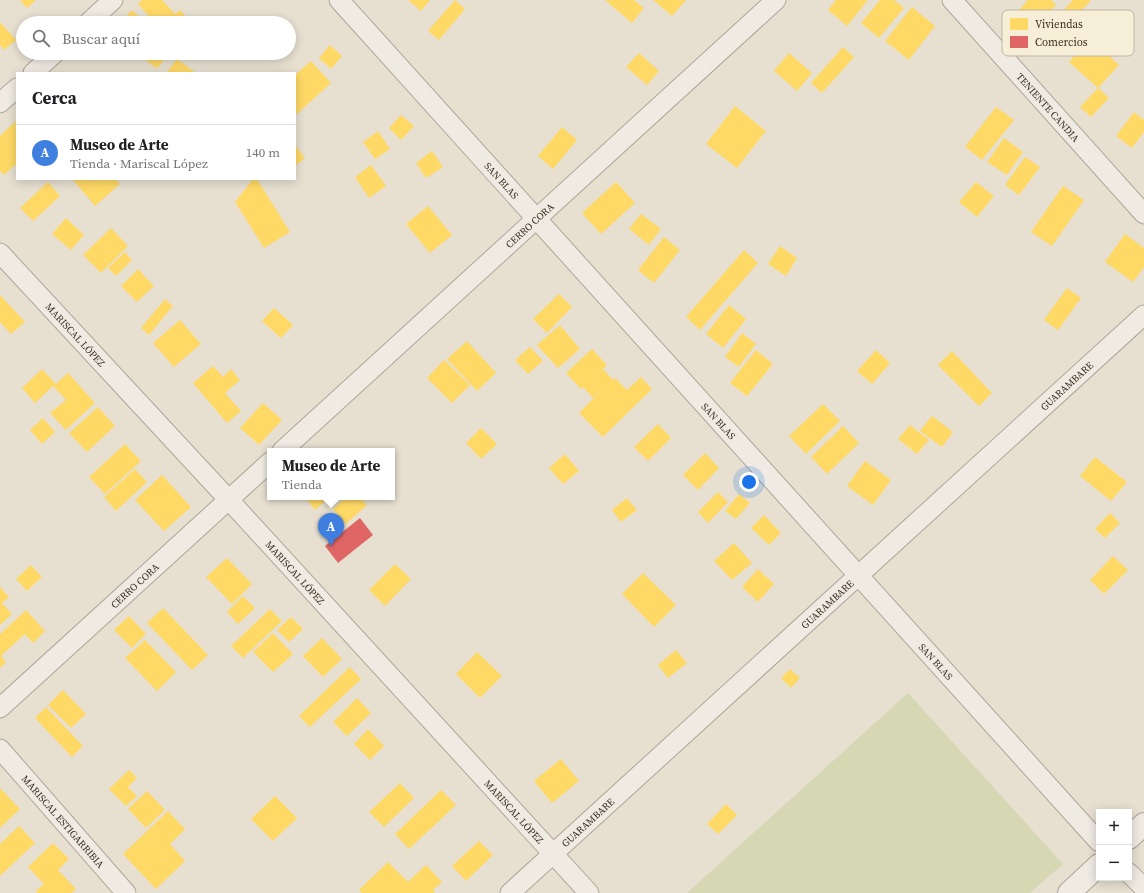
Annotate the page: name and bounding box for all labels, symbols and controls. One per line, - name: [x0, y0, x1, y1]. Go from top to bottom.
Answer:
- legend: [1002, 10, 1134, 56]
- search box: [16, 16, 296, 60]
- text: Viviendas: [1035, 17, 1083, 32]
- icon: search: [30, 27, 52, 49]
- text: Buscar aquí: [62, 28, 140, 49]
- text: Comercios: [1035, 35, 1088, 50]
- street label: TENIENTE CANDIA: [1014, 70, 1082, 145]
- text: Cerca: [32, 86, 77, 110]
- text: Museo de Arte: [70, 134, 169, 155]
- text: A: [41, 144, 49, 161]
- text: 140 m: [246, 144, 280, 161]
- text: Tienda · Mariscal López: [70, 155, 208, 172]
- street label: SAN BLAS: [482, 160, 521, 202]
- street label: CERRO CORA: [503, 200, 557, 251]
- street label: MARISCAL LÓPEZ: [42, 300, 108, 370]
- street label: GUARAMBARE: [1038, 359, 1096, 413]
- street label: SAN BLAS: [699, 400, 738, 442]
- popup: [267, 448, 395, 500]
- text: Museo de Arte: [282, 455, 380, 476]
- your location: [739, 472, 759, 492]
- text: Tienda: [282, 476, 322, 493]
- pin: A: [318, 513, 344, 546]
- street label: MARISCAL LÓPEZ: [262, 538, 328, 608]
- street label: CERRO CORA: [108, 560, 162, 611]
- street label: GUARAMBARE: [798, 577, 856, 632]
- street label: SAN BLAS: [916, 641, 956, 683]
- street label: MARISCAL ESTIGARRIBIA: [19, 772, 107, 871]
- street label: MARISCAL LÓPEZ: [481, 777, 547, 847]
- street label: GUARAMBARE: [559, 795, 617, 850]
- map controls: [1096, 809, 1132, 881]
- button: +: [1096, 809, 1132, 845]
- button: −: [1096, 845, 1132, 881]

